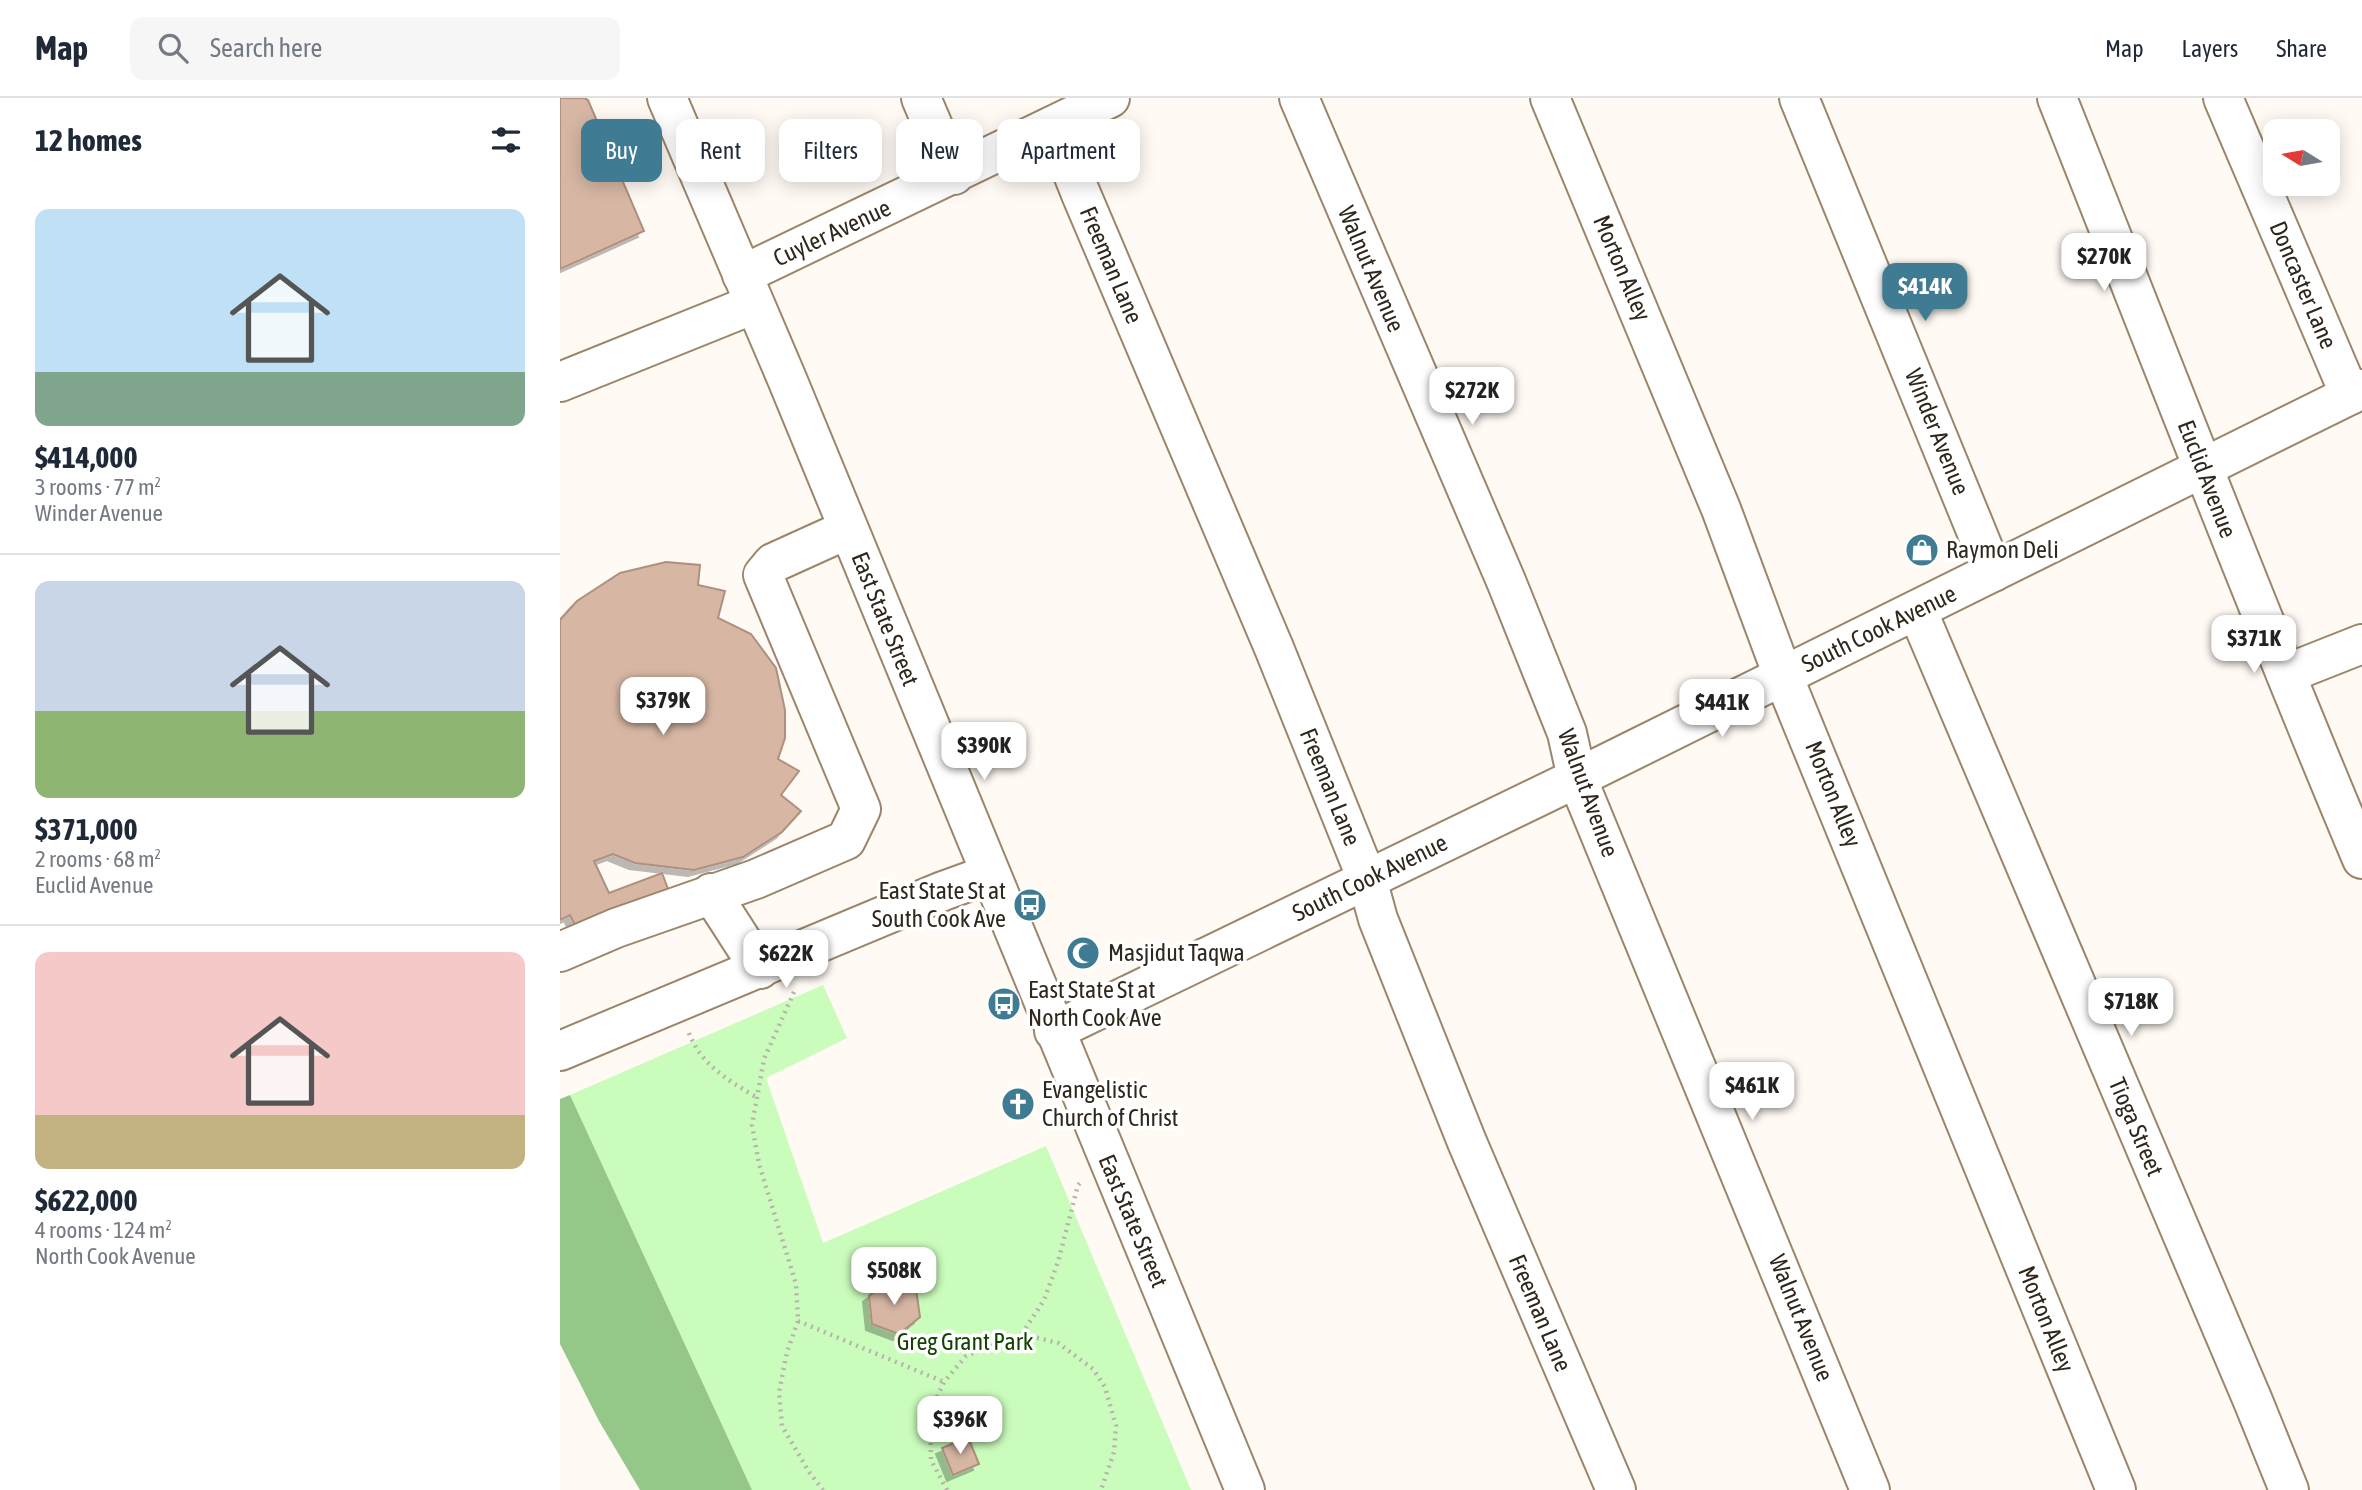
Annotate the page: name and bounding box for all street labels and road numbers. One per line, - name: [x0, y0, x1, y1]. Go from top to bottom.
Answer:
- street label: Cuyler Avenue: [769, 194, 895, 271]
- street label: Freeman Lane: [1075, 202, 1148, 327]
- street label: Walnut Avenue: [1333, 202, 1410, 336]
- street label: Morton Alley: [1588, 211, 1657, 325]
- street label: Doncaster Lane: [2265, 217, 2342, 353]
- street label: Winder Avenue: [1900, 365, 1975, 499]
- street label: Euclid Avenue: [2173, 416, 2242, 541]
- street label: East State Street: [846, 548, 925, 690]
- street label: South Cook Avenue: [1797, 579, 1960, 678]
- street label: Freeman Lane: [1295, 724, 1366, 849]
- street label: Walnut Avenue: [1553, 725, 1624, 860]
- street label: Morton Alley: [1800, 737, 1867, 851]
- street label: South Cook Avenue: [1288, 828, 1451, 927]
- street label: Tioga Street: [2104, 1074, 2169, 1180]
- street label: East State Street: [1093, 1150, 1174, 1291]
- street label: Freeman Lane: [1504, 1250, 1577, 1375]
- street label: Walnut Avenue: [1764, 1251, 1839, 1385]
- street label: Morton Alley: [2013, 1262, 2080, 1376]

